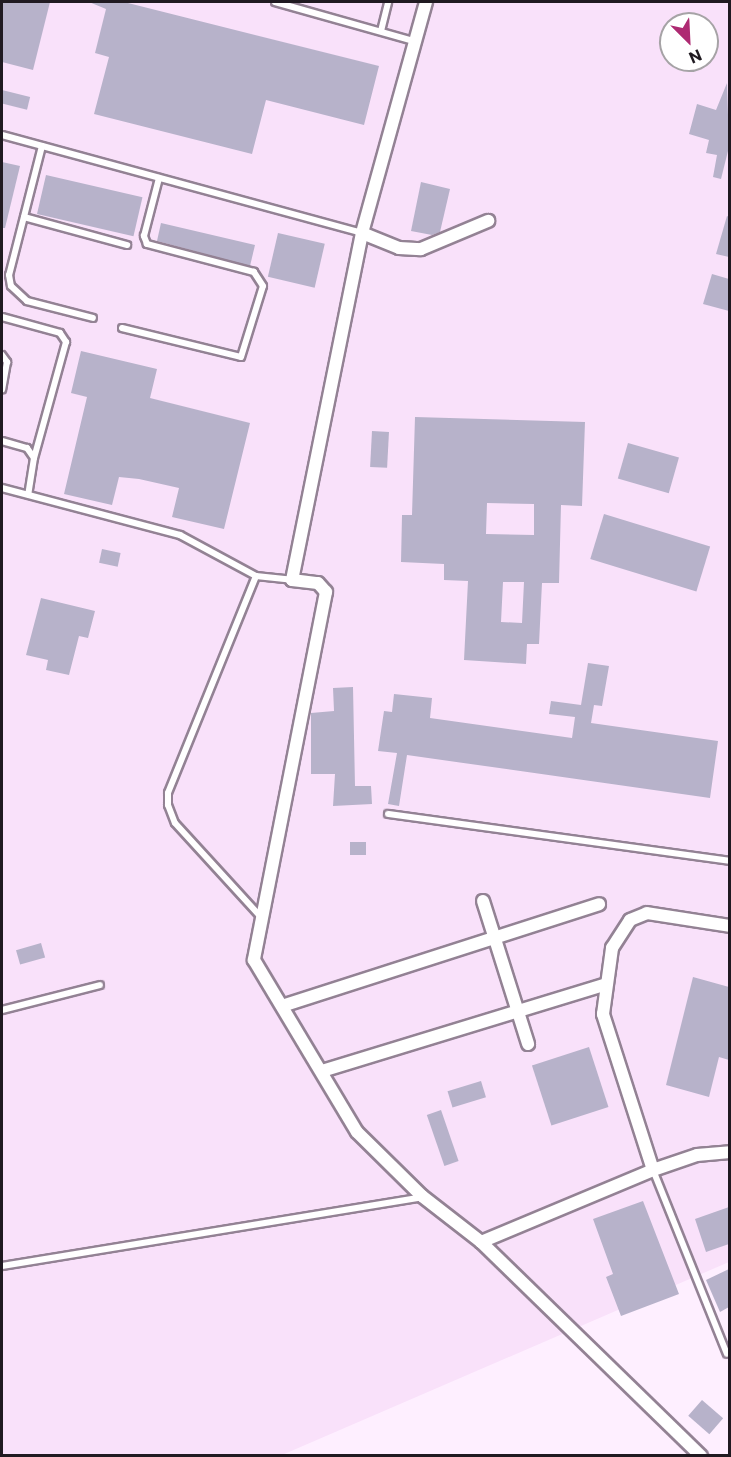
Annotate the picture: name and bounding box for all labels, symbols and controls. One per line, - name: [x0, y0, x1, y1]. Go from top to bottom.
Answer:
- north arrow: [659, 12, 719, 72]
- text: N: [686, 46, 705, 68]

